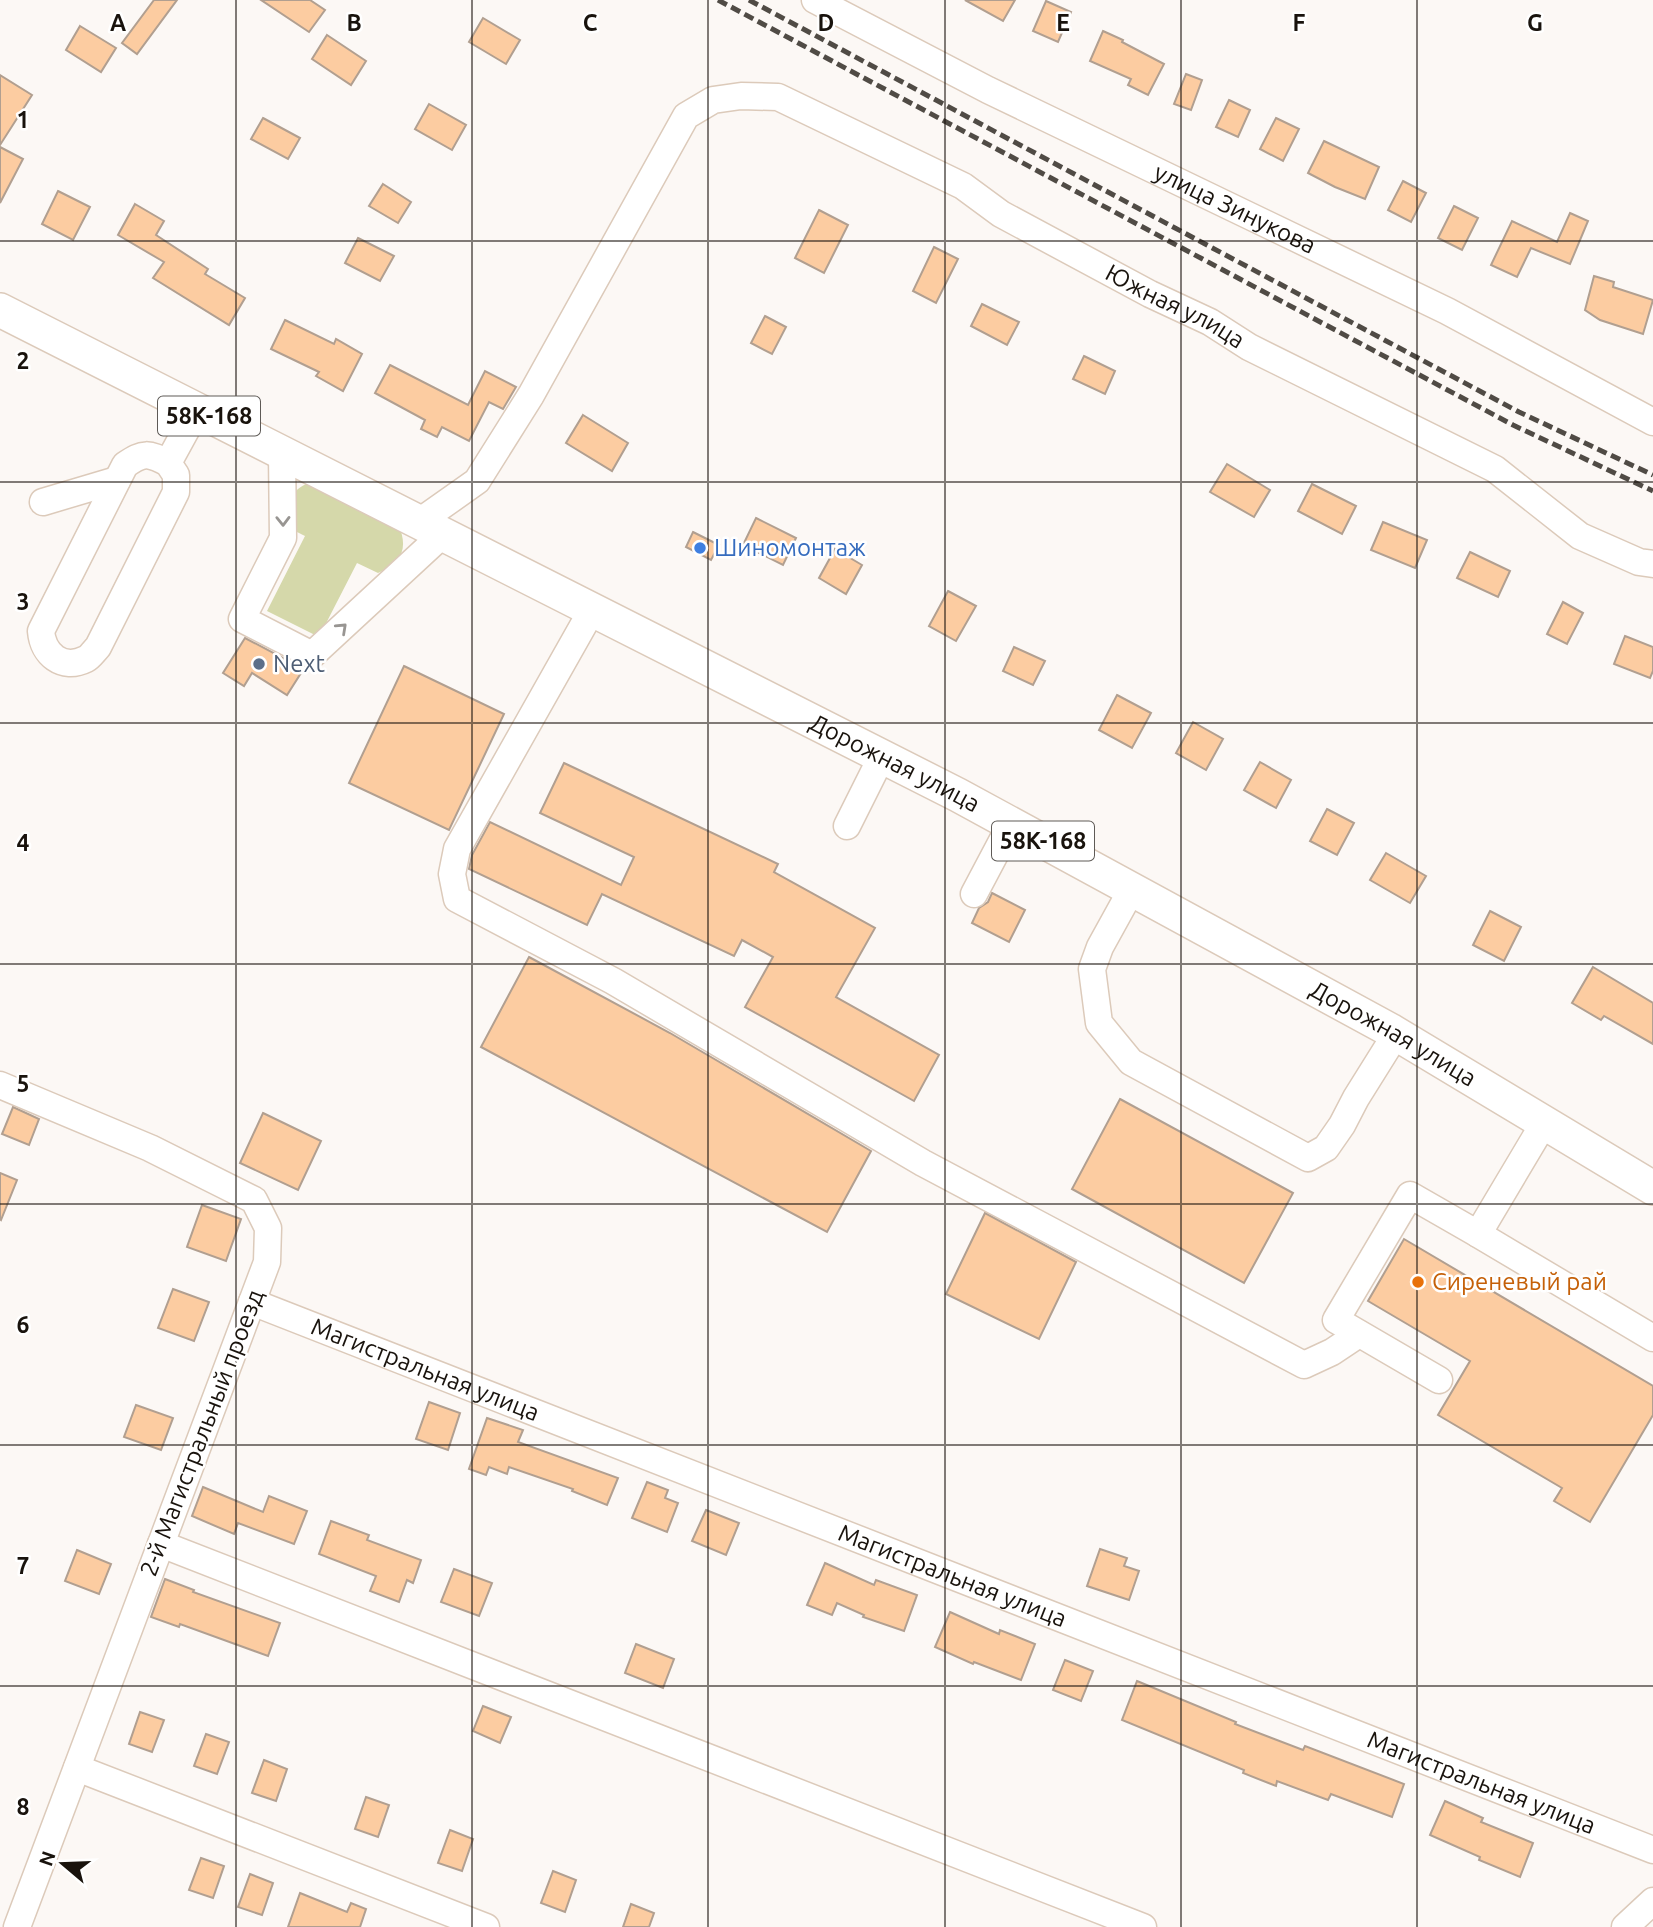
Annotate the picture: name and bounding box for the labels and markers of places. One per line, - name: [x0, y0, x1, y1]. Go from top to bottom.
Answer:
- place label: Шиномонтаж: [714, 534, 866, 561]
- marker: Шиномонтаж: [692, 540, 708, 556]
- place label: Next: [273, 650, 326, 677]
- marker: Next: [251, 656, 267, 672]
- place label: Сиреневый рай: [1432, 1268, 1607, 1295]
- marker: Сиреневый рай: [1410, 1274, 1426, 1290]

